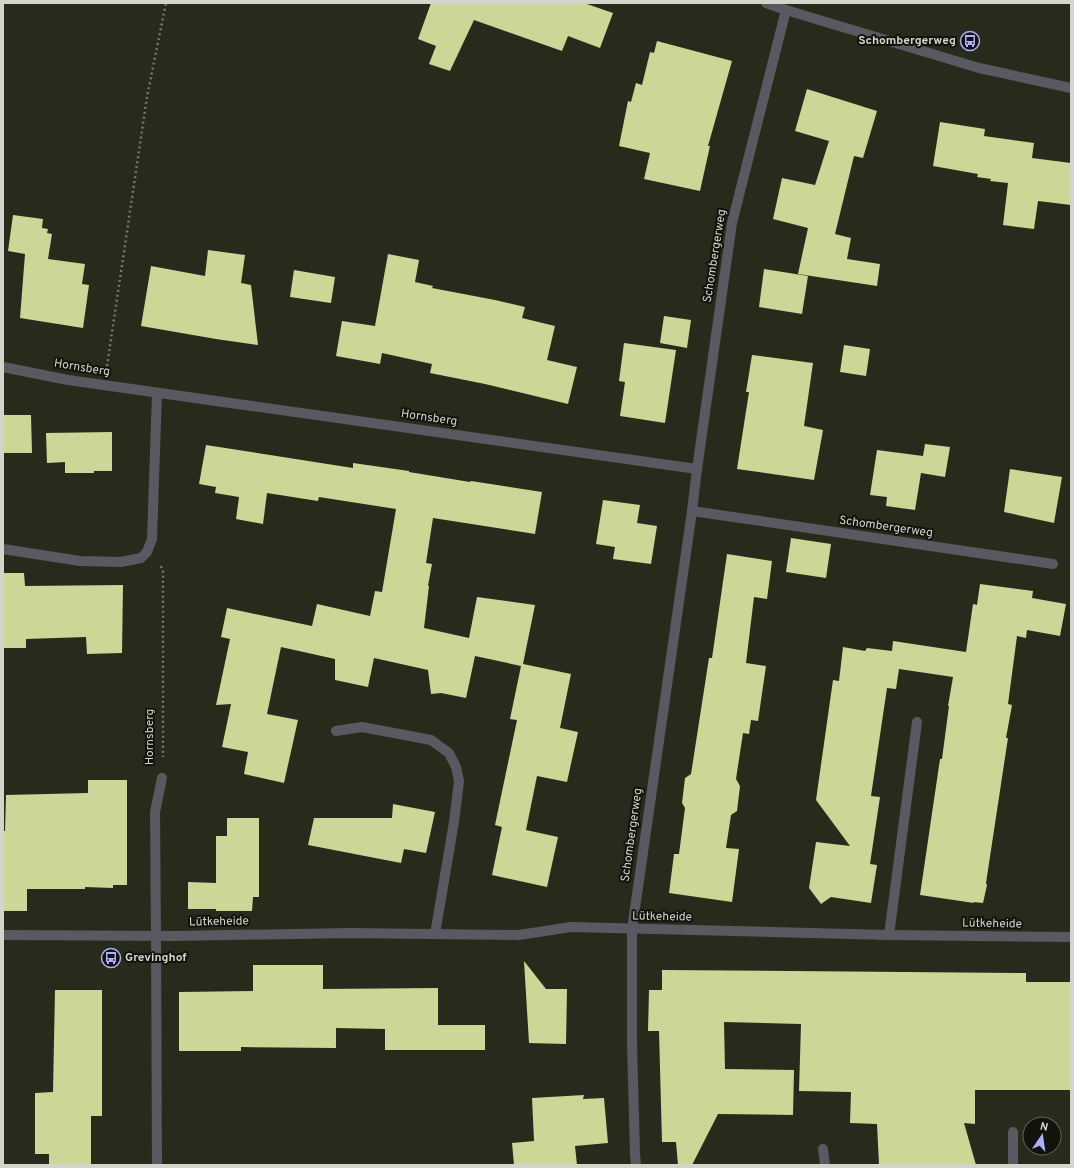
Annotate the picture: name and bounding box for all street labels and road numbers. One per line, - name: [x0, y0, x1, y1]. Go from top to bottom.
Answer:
- street label: Schombergerweg: [700, 208, 730, 304]
- street label: Hornsberg: [53, 356, 111, 380]
- street label: Hornsberg: [400, 406, 458, 430]
- street label: Schombergerweg: [838, 513, 934, 541]
- street label: Hornsberg: [142, 709, 158, 765]
- street label: Schombergerweg: [618, 787, 646, 883]
- street label: Lütkeheide: [632, 908, 692, 926]
- street label: Lütkeheide: [189, 913, 249, 931]
- street label: Lütkeheide: [962, 915, 1022, 933]

